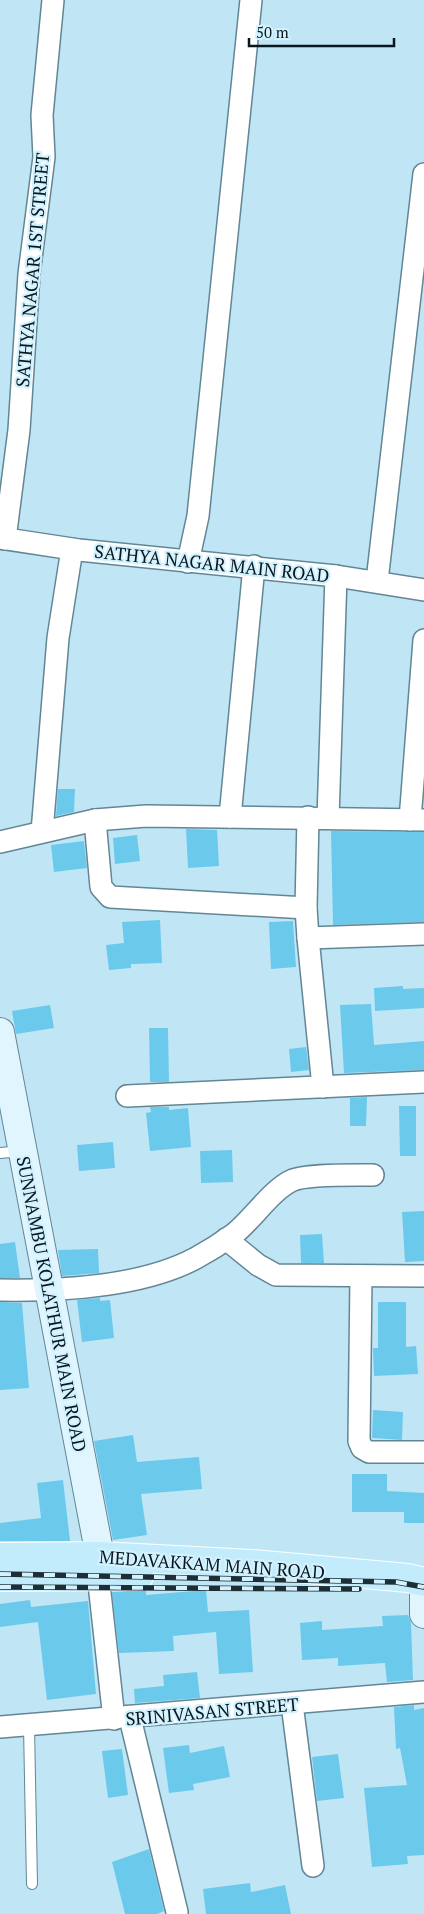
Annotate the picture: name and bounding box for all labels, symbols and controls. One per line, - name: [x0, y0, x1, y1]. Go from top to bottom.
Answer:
- scale bar: [249, 15, 394, 47]
- text: 50 m: [256, 22, 289, 42]
- street label: SATHYA NAGAR 1ST STREET: [10, 152, 54, 388]
- street label: SATHYA NAGAR MAIN ROAD: [93, 539, 331, 587]
- street label: SUNNAMBU KOLATHUR MAIN ROAD: [12, 1154, 92, 1454]
- street label: MEDAVAKKAM MAIN ROAD: [98, 1544, 326, 1584]
- street label: SRINIVASAN STREET: [125, 1691, 299, 1731]

